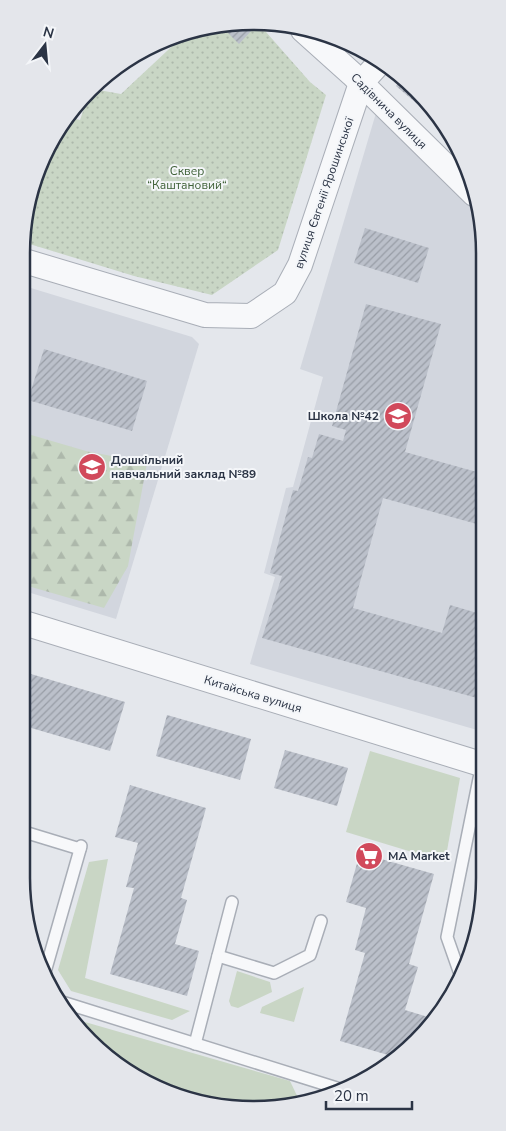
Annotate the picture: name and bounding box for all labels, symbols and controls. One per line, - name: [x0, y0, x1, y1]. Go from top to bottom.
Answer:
- north arrow: [20, 20, 70, 70]
- text: N: [41, 22, 56, 44]
- street label: Садівнича вулиця: [348, 70, 430, 152]
- street label: вулиця Євгенії Ярошинської: [291, 114, 358, 271]
- park label: Сквер “Каштановий“: [147, 163, 227, 193]
- school or university icon: Школа №42: [383, 401, 413, 431]
- place label: Школа №42: [308, 408, 379, 424]
- school or university icon: Дошкільний навчальний заклад №89: [77, 452, 107, 482]
- place label: Дошкільний навчальний заклад №89: [111, 452, 256, 482]
- street label: Китайська вулиця: [202, 672, 304, 716]
- supermarket icon: MA Market: [354, 841, 384, 871]
- place label: MA Market: [388, 848, 450, 864]
- scale bar: [326, 1078, 412, 1110]
- text: 20 m: [334, 1086, 369, 1106]

